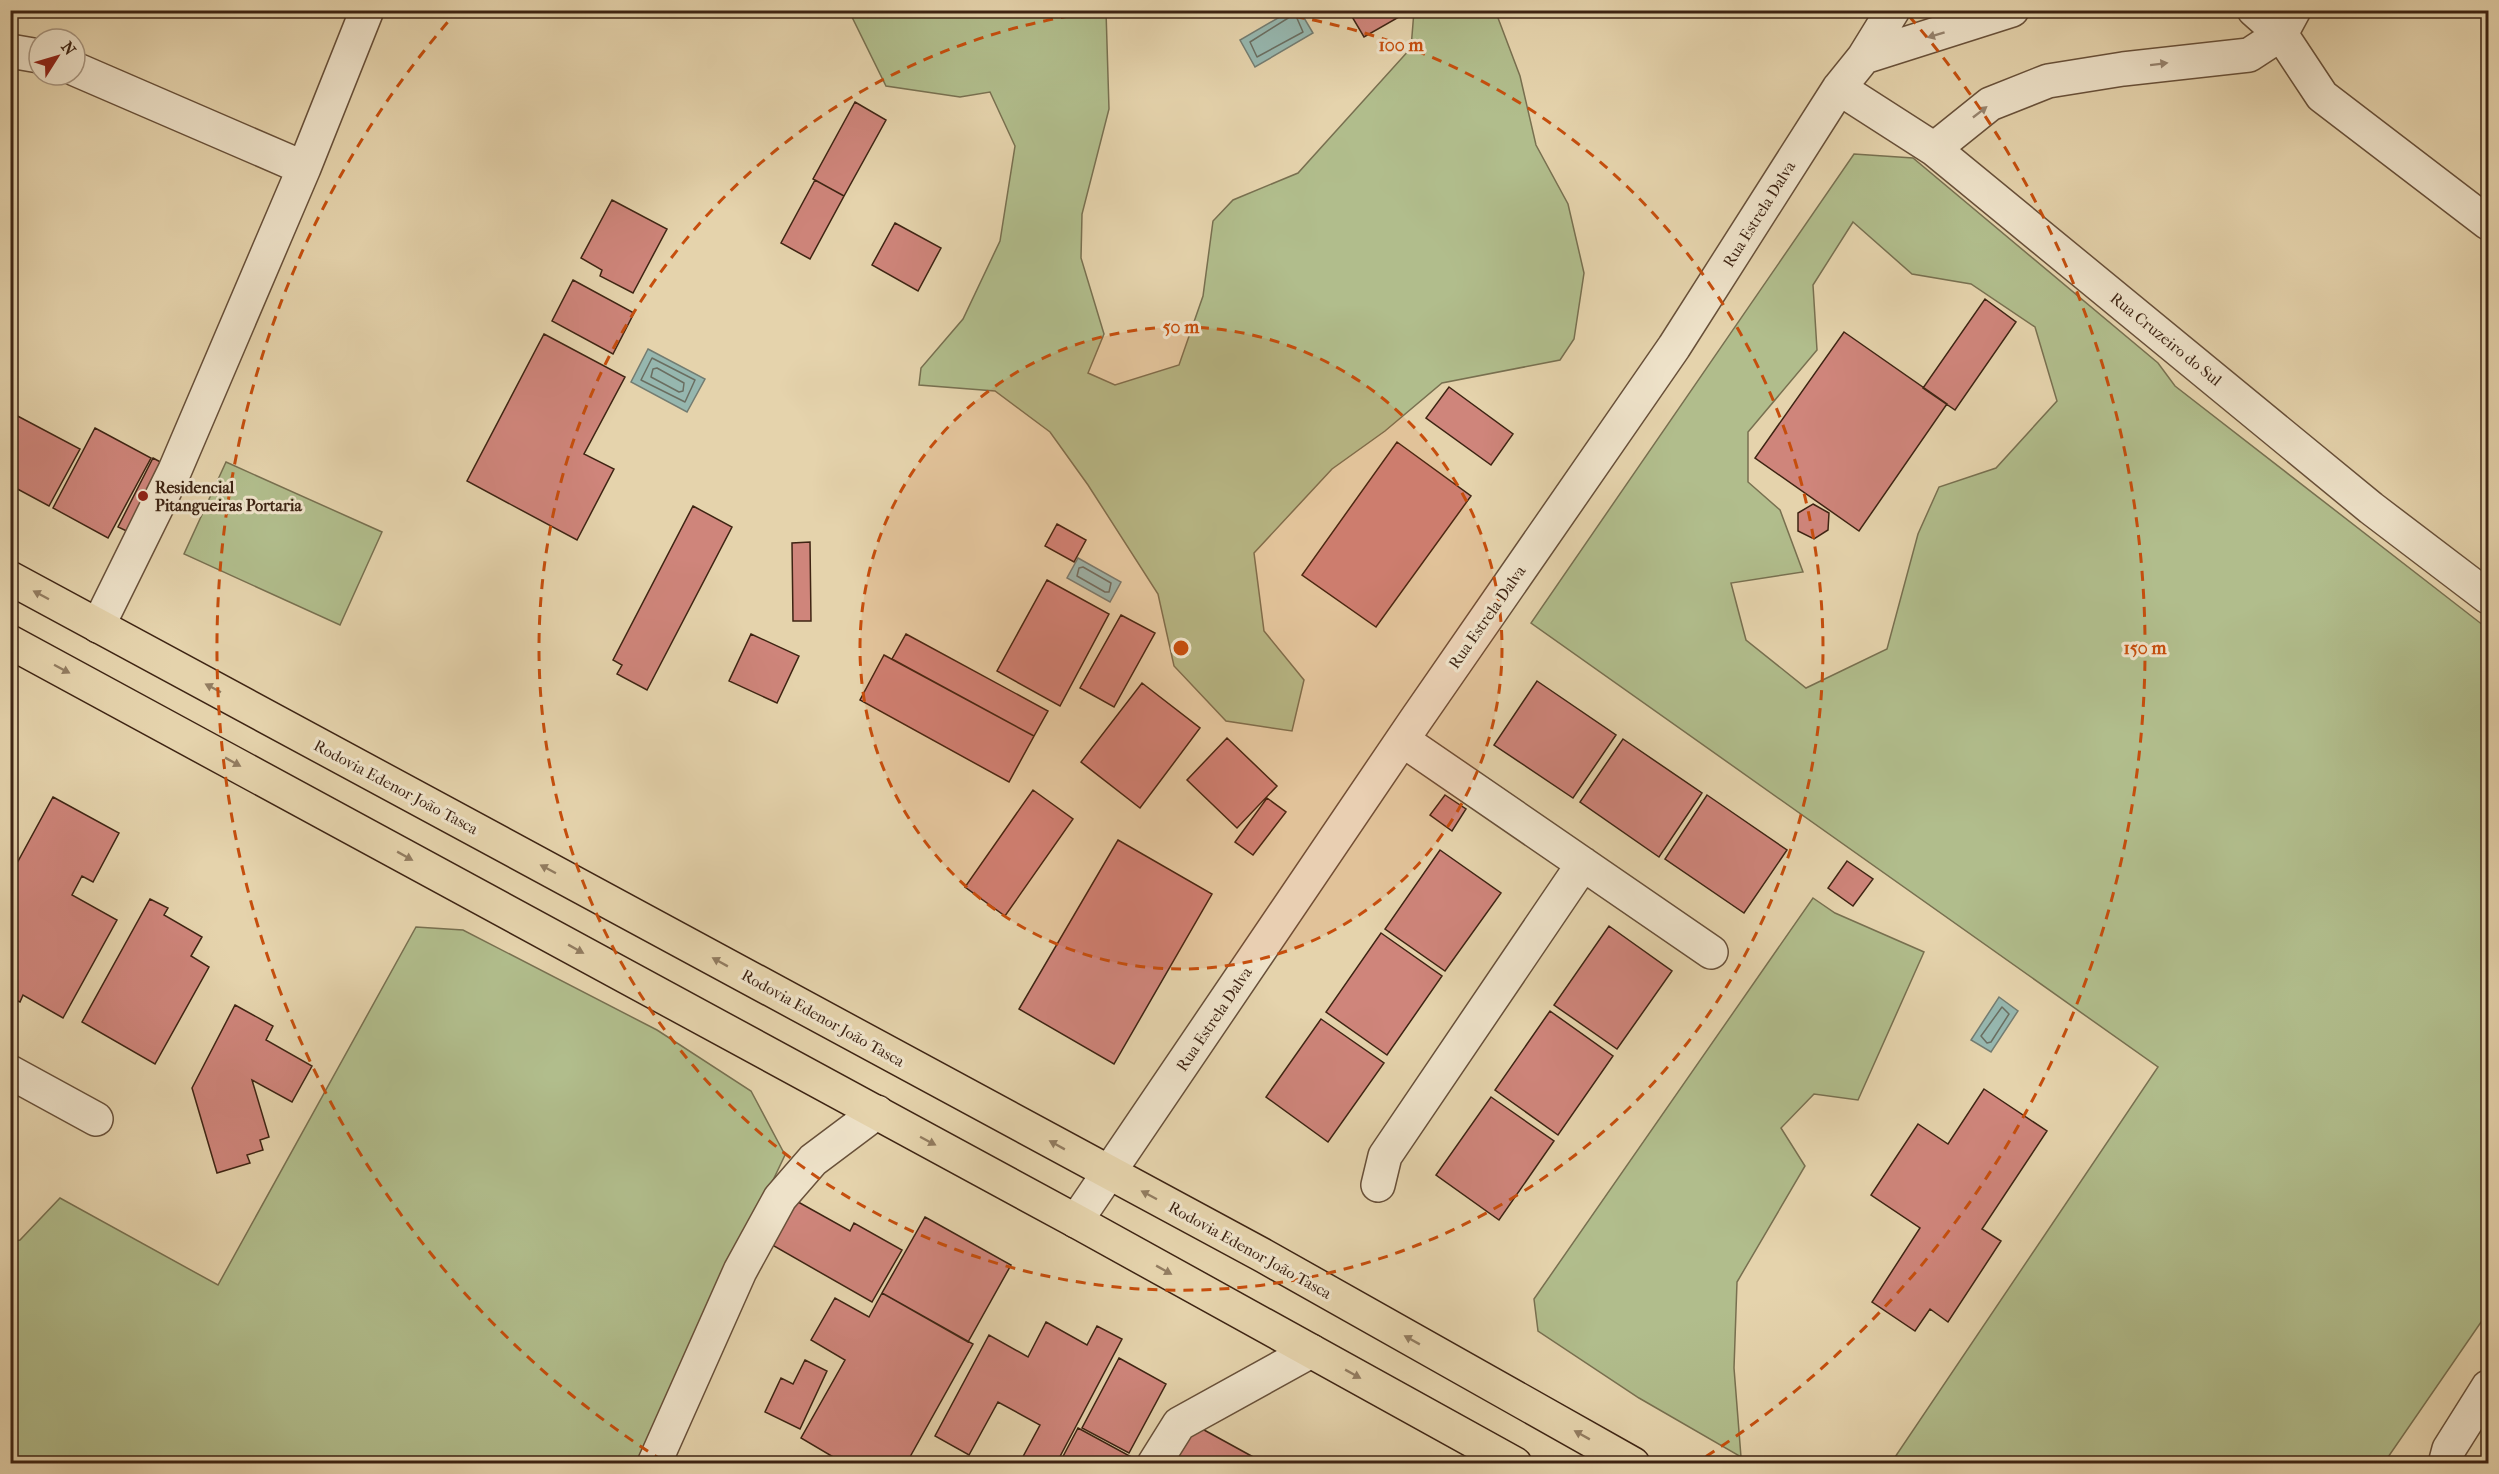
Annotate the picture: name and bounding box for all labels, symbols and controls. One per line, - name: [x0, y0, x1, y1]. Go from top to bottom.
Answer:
- north arrow: [27, 27, 87, 87]
- one-way arrow: [1927, 31, 1945, 40]
- text: 100 m: [1378, 35, 1425, 56]
- text: N: [57, 38, 80, 60]
- one-way arrow: [2150, 59, 2169, 69]
- one-way arrow: [1972, 107, 1987, 119]
- street label: Rua Estrela Dalva: [1719, 157, 1800, 271]
- street label: Rua Cruzeiro do Sul: [2106, 288, 2226, 390]
- text: 50 m: [1163, 317, 1200, 338]
- place label: Residencial Pitangueiras Portaria: [155, 478, 302, 516]
- marker: Residencial Pitangueiras Portaria: [136, 489, 150, 503]
- street label: Rua Estrela Dalva: [1444, 561, 1530, 672]
- one-way arrow: [33, 590, 50, 600]
- centre of rings: [1171, 638, 1191, 658]
- text: 150 m: [2124, 638, 2167, 659]
- one-way arrow: [54, 664, 71, 674]
- one-way arrow: [204, 683, 221, 693]
- street label: Rodovia Edenor João Tasca: [311, 736, 482, 839]
- one-way arrow: [225, 757, 242, 767]
- one-way arrow: [396, 851, 413, 861]
- one-way arrow: [539, 864, 556, 874]
- one-way arrow: [568, 944, 585, 954]
- one-way arrow: [711, 957, 728, 967]
- street label: Rua Estrela Dalva: [1172, 963, 1256, 1075]
- street label: Rodovia Edenor João Tasca: [738, 965, 908, 1071]
- one-way arrow: [920, 1136, 937, 1146]
- one-way arrow: [1048, 1140, 1065, 1150]
- one-way arrow: [1141, 1190, 1158, 1200]
- street label: Rodovia Edenor João Tasca: [1165, 1197, 1335, 1303]
- one-way arrow: [1156, 1264, 1172, 1275]
- one-way arrow: [1403, 1335, 1420, 1345]
- one-way arrow: [1345, 1369, 1362, 1379]
- one-way arrow: [1573, 1430, 1590, 1440]

